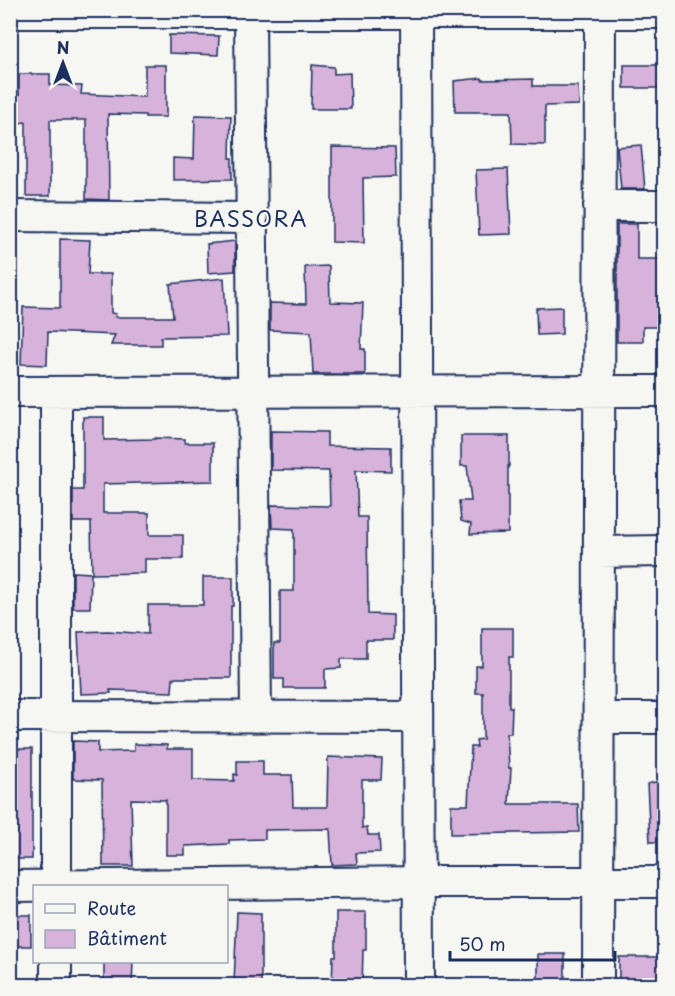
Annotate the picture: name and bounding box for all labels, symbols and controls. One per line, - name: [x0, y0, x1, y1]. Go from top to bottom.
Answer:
- north arrow: [33, 33, 93, 93]
- text: N: [57, 35, 69, 59]
- district label: BASSORA: [194, 202, 308, 234]
- legend: [33, 885, 228, 963]
- text: Route: [87, 894, 137, 921]
- text: Bâtiment: [87, 924, 167, 951]
- scale bar: [450, 924, 615, 962]
- text: 50 m: [459, 930, 506, 957]

